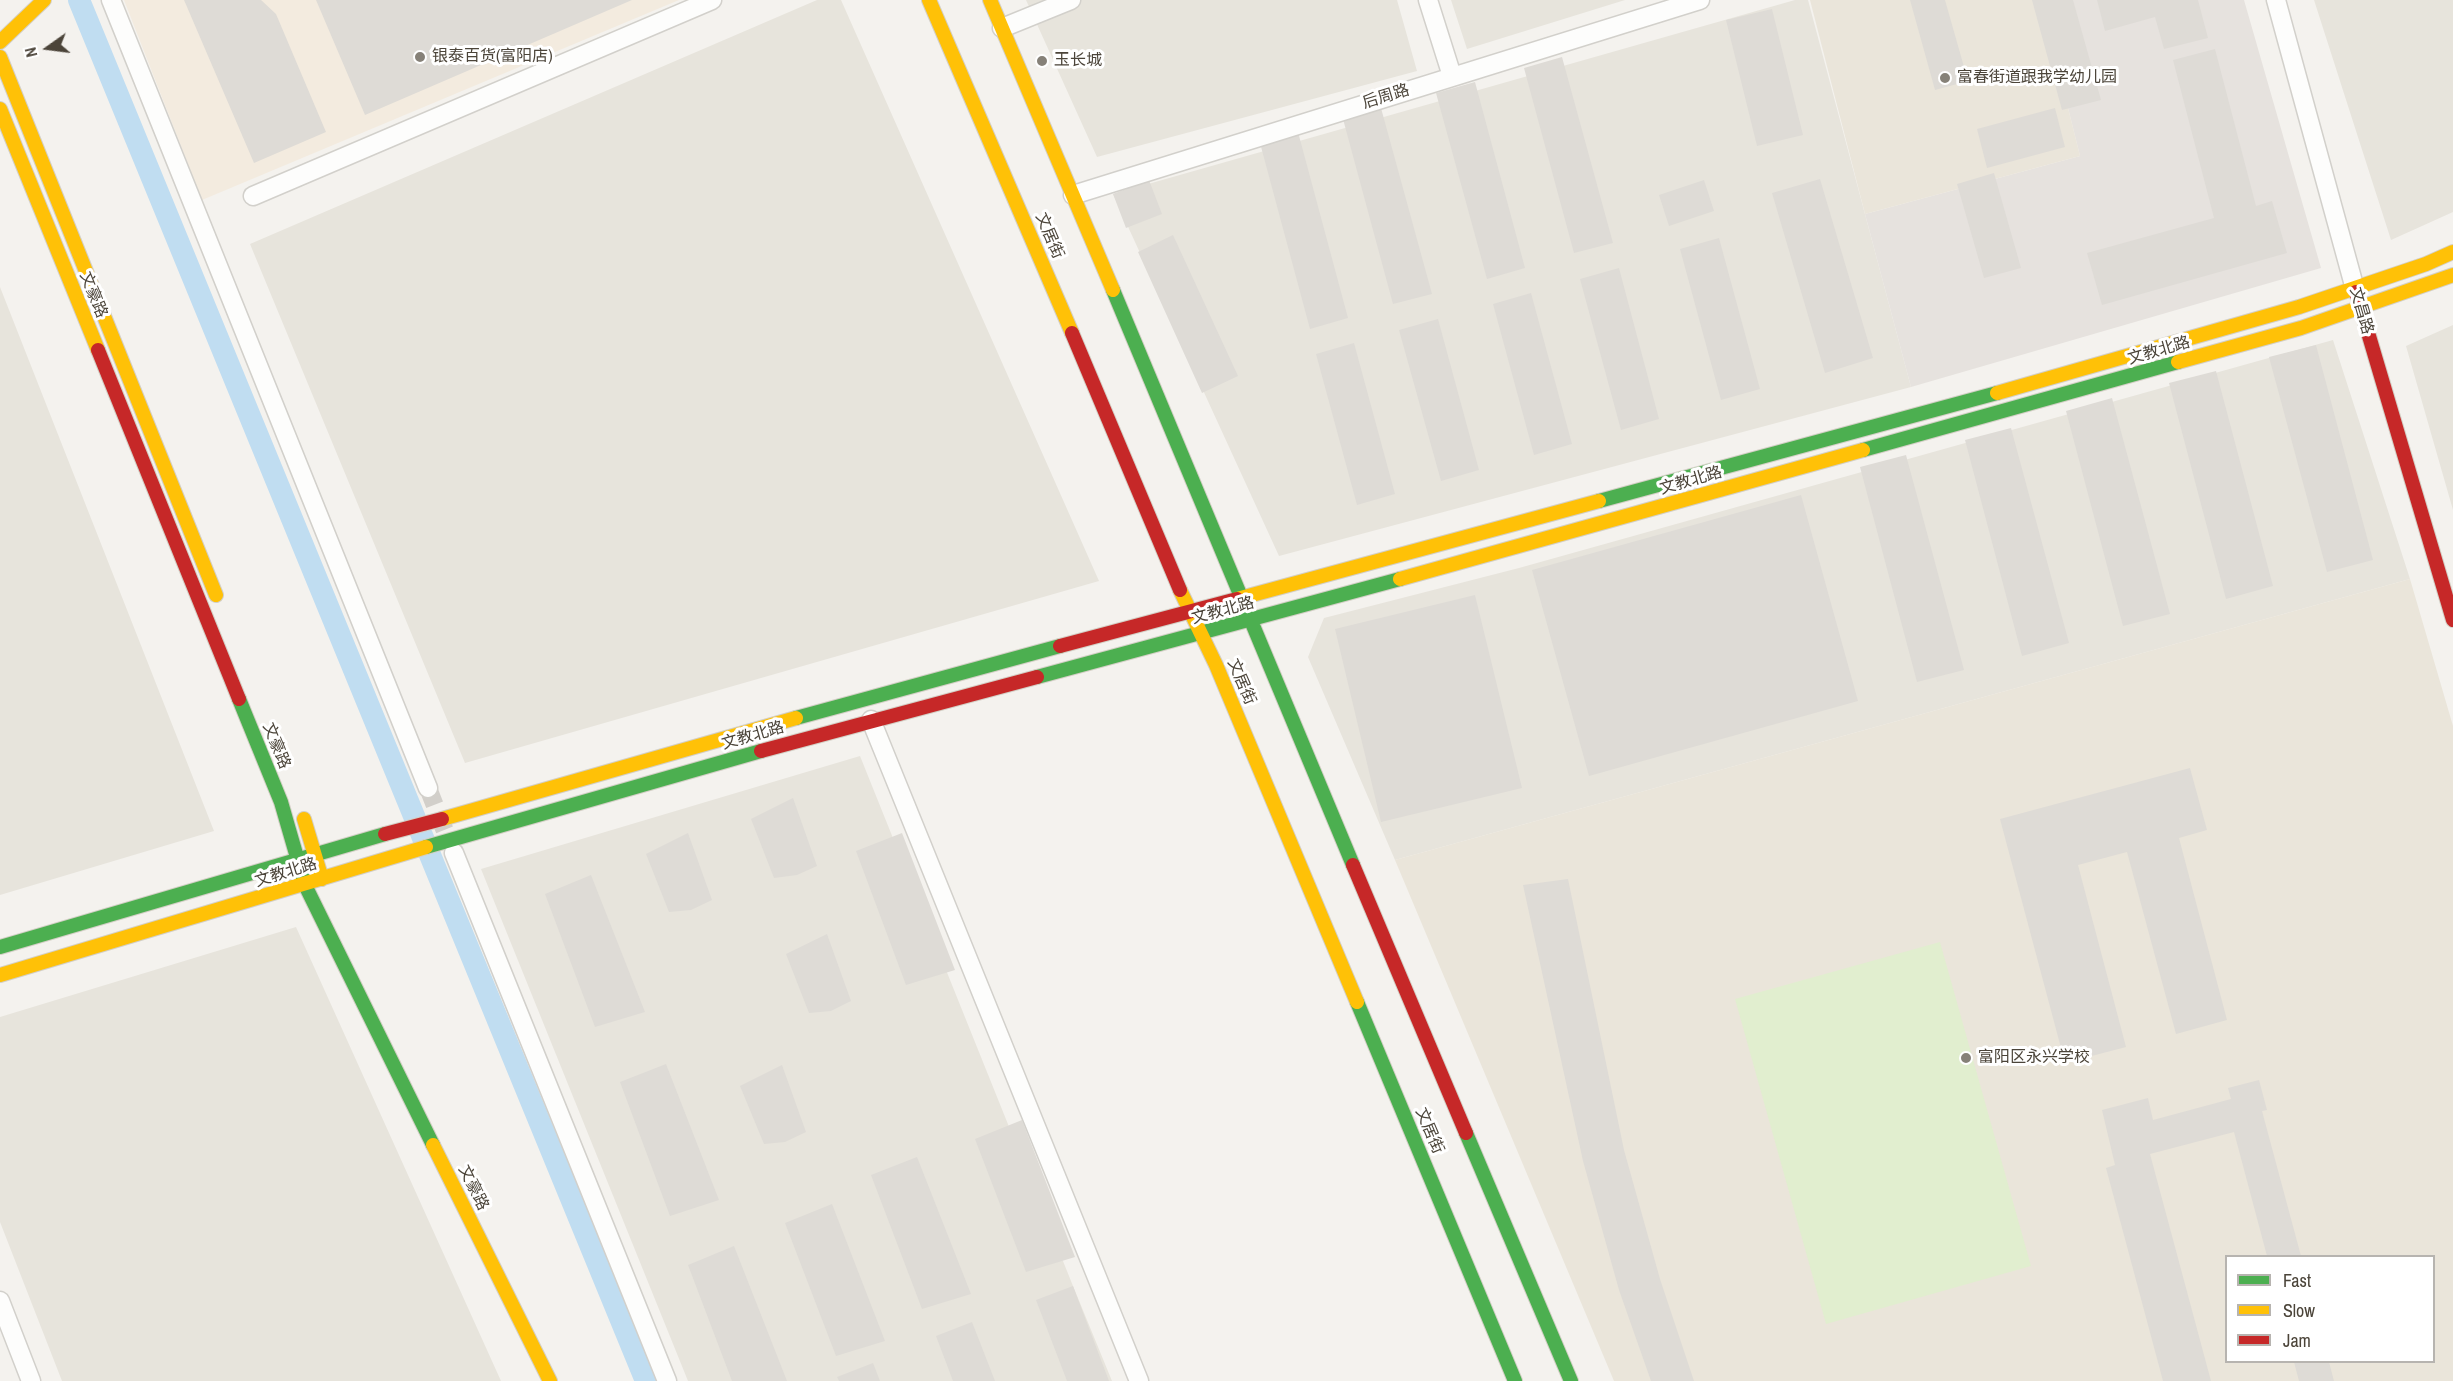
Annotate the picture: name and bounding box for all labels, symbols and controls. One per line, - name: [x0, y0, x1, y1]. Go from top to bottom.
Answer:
- north arrow: [18, 18, 78, 78]
- text: N: [19, 45, 42, 60]
- place label: 银泰百货(富阳店): [432, 47, 553, 67]
- marker: 银泰百货(富阳店): [413, 50, 427, 64]
- place label: 玉长城: [1054, 51, 1102, 71]
- marker: 玉长城: [1035, 54, 1049, 68]
- place label: 富春街道跟我学幼儿园: [1957, 68, 2117, 88]
- marker: 富春街道跟我学幼儿园: [1938, 71, 1952, 85]
- street label: 后周路: [1360, 81, 1412, 113]
- street label: 文居街: [1031, 210, 1067, 262]
- street label: 文豪路: [75, 269, 111, 321]
- street label: 文昌路: [2345, 285, 2377, 337]
- street label: 文教北路: [2126, 333, 2192, 369]
- street label: 文教北路: [1658, 463, 1724, 499]
- street label: 文教北路: [1190, 593, 1256, 629]
- street label: 文居街: [1223, 656, 1259, 708]
- street label: 文教北路: [720, 718, 786, 754]
- street label: 文豪路: [258, 720, 294, 772]
- street label: 文教北路: [253, 854, 319, 892]
- place label: 富阳区永兴学校: [1978, 1048, 2090, 1068]
- marker: 富阳区永兴学校: [1959, 1051, 1973, 1065]
- street label: 文居街: [1411, 1105, 1447, 1157]
- street label: 文豪路: [454, 1162, 492, 1214]
- legend: [2225, 1255, 2435, 1363]
- text: Fast: [2283, 1268, 2311, 1293]
- text: Slow: [2283, 1298, 2315, 1323]
- text: Jam: [2283, 1328, 2311, 1353]

